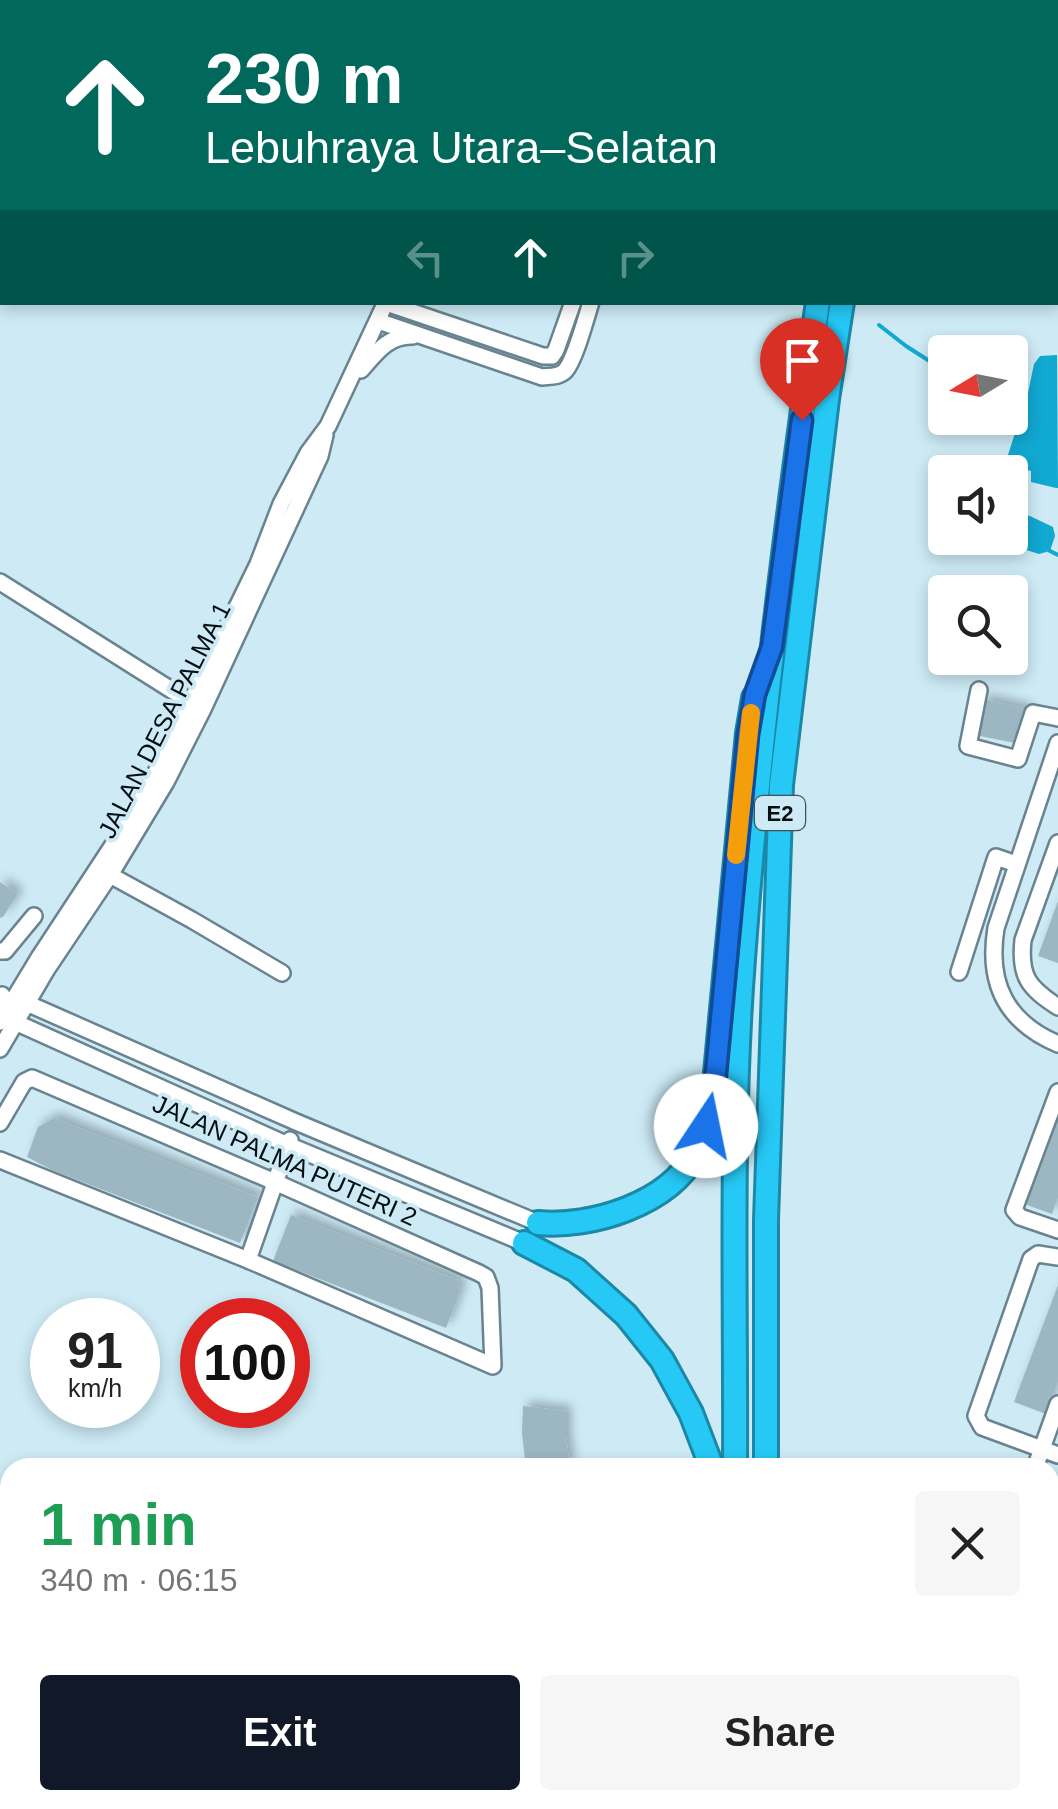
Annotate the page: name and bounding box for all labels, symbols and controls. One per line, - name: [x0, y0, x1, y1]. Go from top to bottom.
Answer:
- icon: ahead: [40, 40, 170, 170]
- text: 230 m: [205, 40, 403, 118]
- text: Lebuhraya Utara–Selatan: [205, 122, 718, 173]
- icon: left: [398, 230, 453, 285]
- icon: ahead: [503, 230, 558, 285]
- icon: right: [608, 230, 663, 285]
- pin: [760, 318, 845, 421]
- icon: arrive: [775, 333, 830, 388]
- north arrow: [928, 335, 1028, 435]
- map controls: [928, 335, 1028, 675]
- button: sound: [928, 455, 1028, 555]
- button: search: [928, 575, 1028, 675]
- street label: JALAN DESA PALMA 1: [92, 597, 236, 843]
- road number: E2: [755, 796, 805, 830]
- position arrow: [654, 1074, 758, 1178]
- street label: JALAN PALMA PUTERI 2: [149, 1089, 421, 1231]
- speed limit sign: 100: [180, 1298, 310, 1428]
- text: 91: [67, 1323, 123, 1379]
- text: km/h: [68, 1374, 122, 1402]
- text: 1 min: [40, 1491, 197, 1558]
- button: close: [915, 1491, 1020, 1596]
- text: 340 m · 06:15: [40, 1562, 237, 1598]
- button: Exit: [40, 1675, 520, 1790]
- button: Share: [540, 1675, 1020, 1790]

